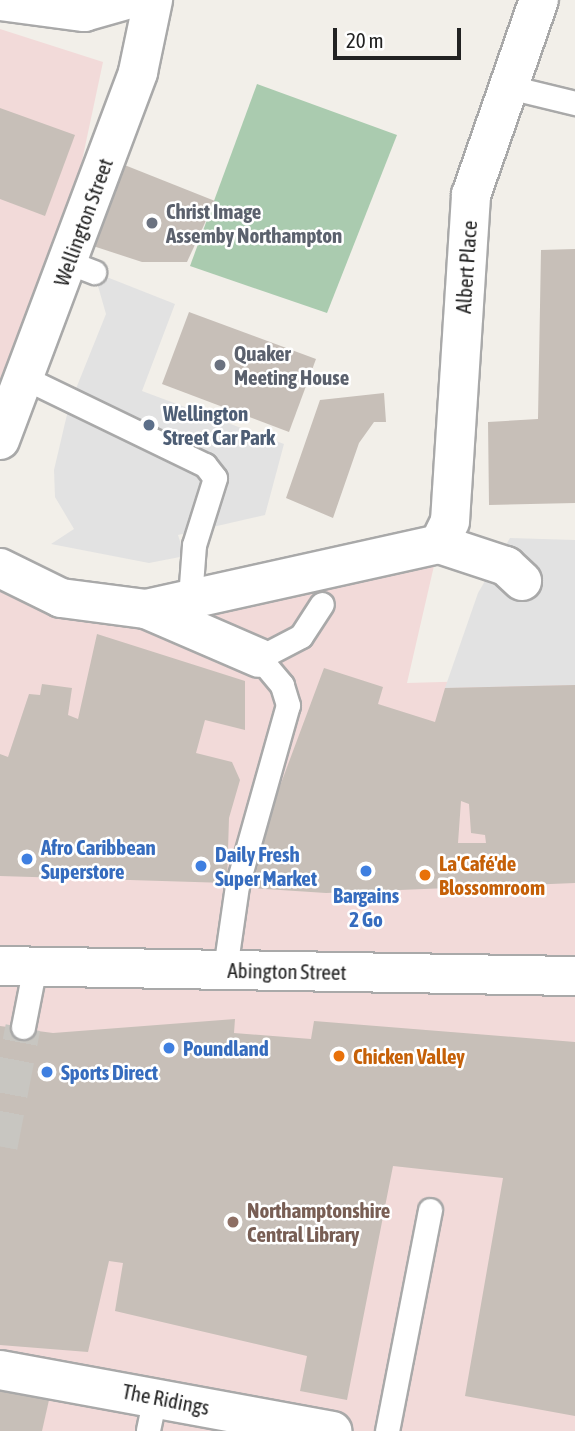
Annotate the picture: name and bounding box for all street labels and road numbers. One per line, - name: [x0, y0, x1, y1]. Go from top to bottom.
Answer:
- street label: Wellington Street: [48, 155, 118, 289]
- street label: Albert Place: [450, 220, 482, 314]
- street label: Abington Street: [227, 957, 347, 985]
- street label: The Ridings: [120, 1378, 212, 1420]

